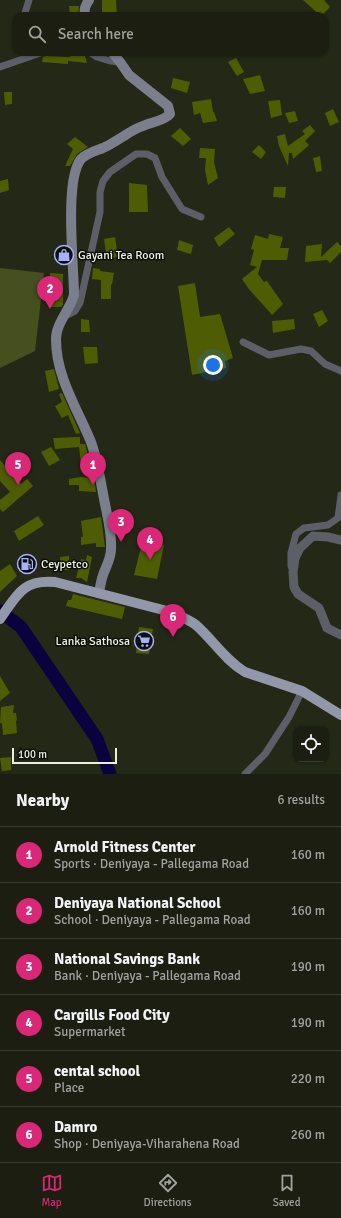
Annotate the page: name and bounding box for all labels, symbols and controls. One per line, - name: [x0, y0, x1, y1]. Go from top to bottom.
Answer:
- search box: [12, 12, 329, 56]
- icon: search: [26, 23, 48, 45]
- text: Search here: [58, 25, 134, 43]
- shop icon: Gayani Tea Room: [53, 244, 75, 266]
- place label: Gayani Tea Room: [78, 248, 164, 263]
- pin: 2: [37, 276, 63, 309]
- your location: [203, 355, 223, 375]
- pin: 5: [5, 452, 31, 485]
- pin: 1: [80, 452, 106, 485]
- pin: 3: [108, 509, 134, 542]
- pin: 4: [137, 527, 163, 560]
- fuel station icon: Ceypetco: [16, 553, 38, 575]
- place label: Ceypetco: [41, 557, 88, 572]
- pin: 6: [160, 604, 186, 637]
- supermarket icon: Lanka Sathosa: [133, 630, 155, 652]
- place label: Lanka Sathosa: [56, 634, 130, 649]
- map controls: [293, 726, 329, 762]
- button: locate: [293, 726, 329, 762]
- scale bar: [12, 746, 117, 765]
- text: 100 m: [18, 748, 47, 761]
- text: Nearby: [16, 790, 69, 811]
- text: 6 results: [277, 792, 325, 808]
- text: Arnold Fitness Center: [54, 838, 195, 856]
- text: 1: [25, 847, 33, 863]
- text: 160 m: [291, 847, 325, 863]
- text: Sports · Deniyaya - Pallegama Road: [54, 856, 249, 872]
- text: Deniyaya National School: [54, 894, 221, 912]
- text: 2: [25, 903, 33, 919]
- text: 160 m: [291, 903, 325, 919]
- text: School · Deniyaya - Pallegama Road: [54, 912, 251, 928]
- text: National Savings Bank: [54, 950, 200, 968]
- text: 3: [25, 959, 33, 975]
- text: 190 m: [291, 959, 325, 975]
- text: Bank · Deniyaya - Pallegama Road: [54, 968, 241, 984]
- text: Cargills Food City: [54, 1006, 170, 1024]
- text: 4: [25, 1015, 33, 1031]
- text: 190 m: [291, 1015, 325, 1031]
- text: Supermarket: [54, 1024, 126, 1040]
- text: cental school: [54, 1062, 140, 1080]
- text: 5: [25, 1071, 33, 1087]
- text: 220 m: [291, 1071, 325, 1087]
- text: Place: [54, 1080, 84, 1096]
- text: Damro: [54, 1118, 97, 1136]
- text: 6: [25, 1127, 33, 1143]
- text: 260 m: [291, 1127, 325, 1143]
- text: Shop · Deniyaya-Viharahena Road: [54, 1136, 240, 1152]
- tab: Map: [41, 1172, 63, 1209]
- tab: Directions: [144, 1172, 192, 1209]
- tab: Saved: [273, 1172, 300, 1209]

